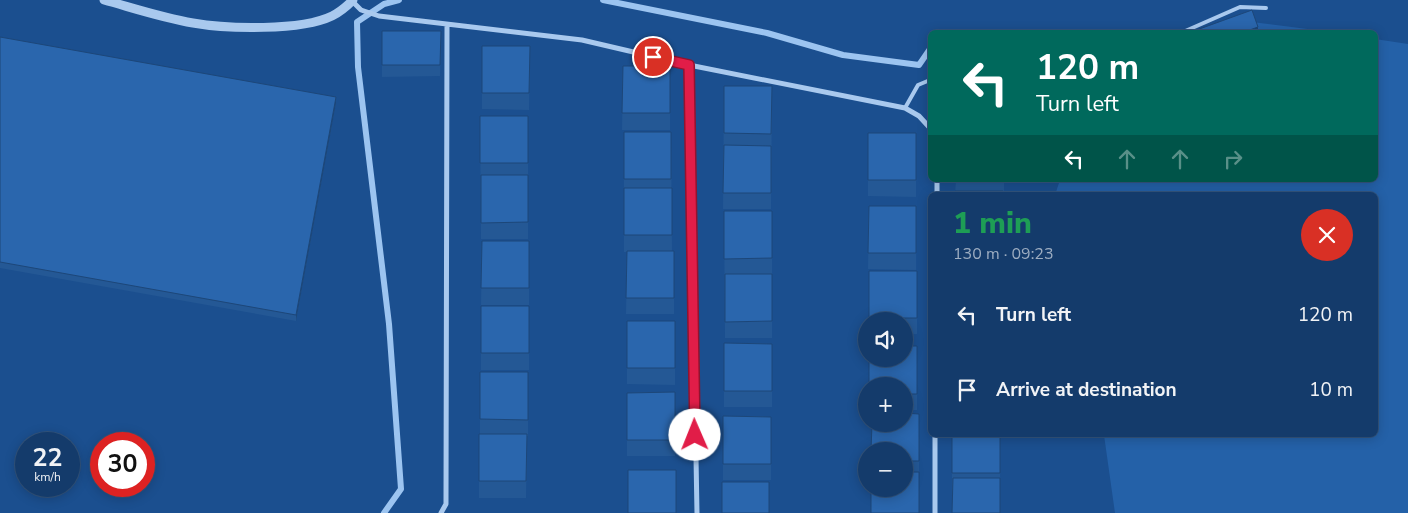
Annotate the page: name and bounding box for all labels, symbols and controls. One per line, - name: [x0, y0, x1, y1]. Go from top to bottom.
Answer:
- pin: [632, 36, 674, 78]
- icon: arrive: [639, 43, 667, 71]
- text: 120 m: [1036, 44, 1139, 91]
- icon: left: [953, 50, 1018, 115]
- text: Turn left: [1036, 89, 1119, 119]
- icon: left: [1060, 145, 1088, 173]
- icon: ahead: [1113, 145, 1141, 173]
- icon: ahead: [1166, 145, 1194, 173]
- icon: right: [1219, 145, 1247, 173]
- text: 1 min: [953, 203, 1032, 244]
- button: close: [1301, 209, 1353, 261]
- text: 130 m · 09:23: [953, 243, 1054, 265]
- icon: left: [953, 301, 981, 329]
- text: Turn left: [996, 302, 1071, 328]
- text: 120 m: [1298, 302, 1353, 328]
- map controls: [858, 312, 913, 497]
- button: sound: [858, 312, 913, 367]
- icon: arrive: [953, 376, 981, 404]
- button: +: [858, 377, 913, 432]
- text: Arrive at destination: [996, 377, 1177, 403]
- text: 10 m: [1309, 377, 1353, 403]
- position arrow: [668, 408, 720, 460]
- speed limit sign: 30: [90, 432, 155, 497]
- text: 22: [32, 441, 63, 475]
- button: −: [858, 442, 913, 497]
- text: km/h: [34, 469, 61, 485]

